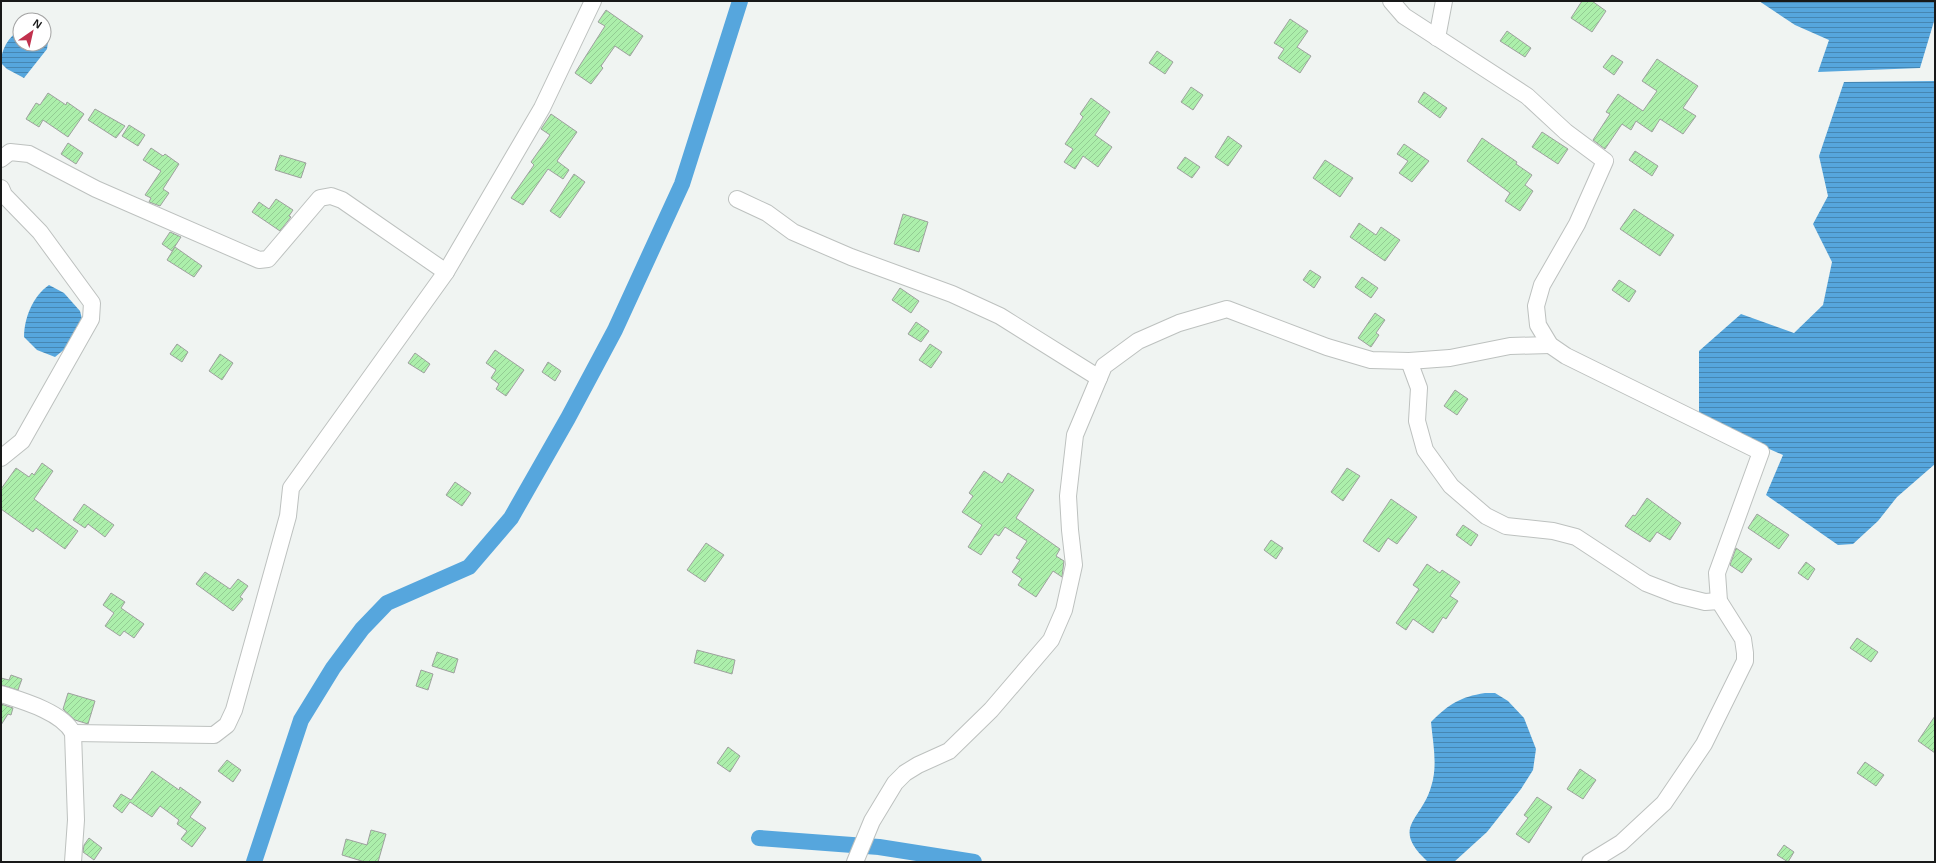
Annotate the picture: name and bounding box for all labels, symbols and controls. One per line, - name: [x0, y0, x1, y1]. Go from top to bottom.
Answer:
- north arrow: [12, 12, 52, 52]
- text: N: [31, 17, 44, 31]

